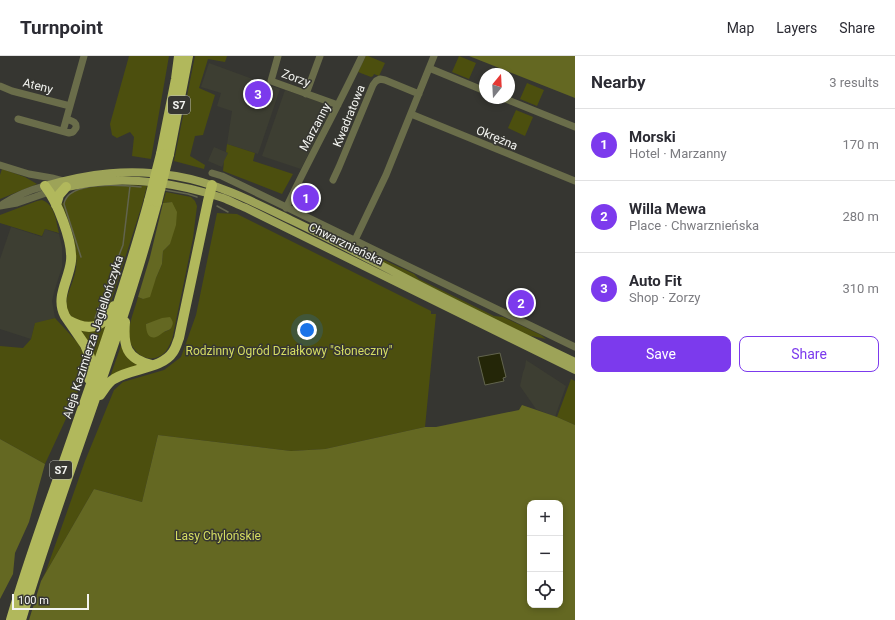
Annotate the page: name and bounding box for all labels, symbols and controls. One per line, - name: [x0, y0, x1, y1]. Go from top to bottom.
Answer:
- text: Turnpoint: [20, 16, 103, 39]
- text: Map: [727, 20, 754, 36]
- text: Layers: [776, 20, 817, 36]
- text: Share: [839, 20, 875, 36]
- street label: Zorzy: [280, 66, 313, 90]
- north arrow: [479, 68, 515, 104]
- text: Nearby: [591, 72, 646, 92]
- text: 3 results: [829, 75, 879, 90]
- street label: Ateny: [22, 76, 55, 97]
- pin: 3: [245, 79, 271, 109]
- street label: Kwadratowa: [330, 83, 368, 149]
- road number: S7: [168, 96, 190, 114]
- street label: Marzanny: [296, 100, 334, 153]
- street label: Okrężna: [474, 123, 520, 153]
- text: Morski: [629, 128, 676, 146]
- text: 1: [600, 137, 608, 152]
- text: 170 m: [842, 137, 879, 152]
- text: Hotel · Marzanny: [629, 146, 727, 161]
- pin: 1: [293, 183, 319, 213]
- text: Willa Mewa: [629, 200, 706, 218]
- text: 2: [600, 209, 608, 224]
- text: 280 m: [842, 209, 879, 224]
- text: Place · Chwarznieńska: [629, 218, 759, 233]
- street label: Chwarznieńska: [306, 220, 386, 268]
- street label: Aleja Kazimierza Jagiellończyka: [60, 254, 126, 420]
- text: Auto Fit: [629, 272, 682, 290]
- text: 3: [600, 281, 608, 296]
- text: 310 m: [842, 281, 879, 296]
- pin: 2: [508, 288, 534, 318]
- text: Shop · Zorzy: [629, 290, 701, 305]
- your location: [297, 320, 317, 340]
- button: Save: [591, 336, 731, 372]
- button: Share: [739, 336, 879, 372]
- park label: Rodzinny Ogród Działkowy "Słoneczny": [186, 344, 393, 358]
- road number: S7: [50, 461, 72, 479]
- map controls: [527, 500, 563, 608]
- button: +: [527, 500, 563, 536]
- park label: Lasy Chylońskie: [175, 529, 261, 543]
- button: −: [527, 536, 563, 572]
- button: locate: [527, 572, 563, 608]
- scale bar: [12, 592, 89, 611]
- text: 100 m: [18, 594, 49, 607]

